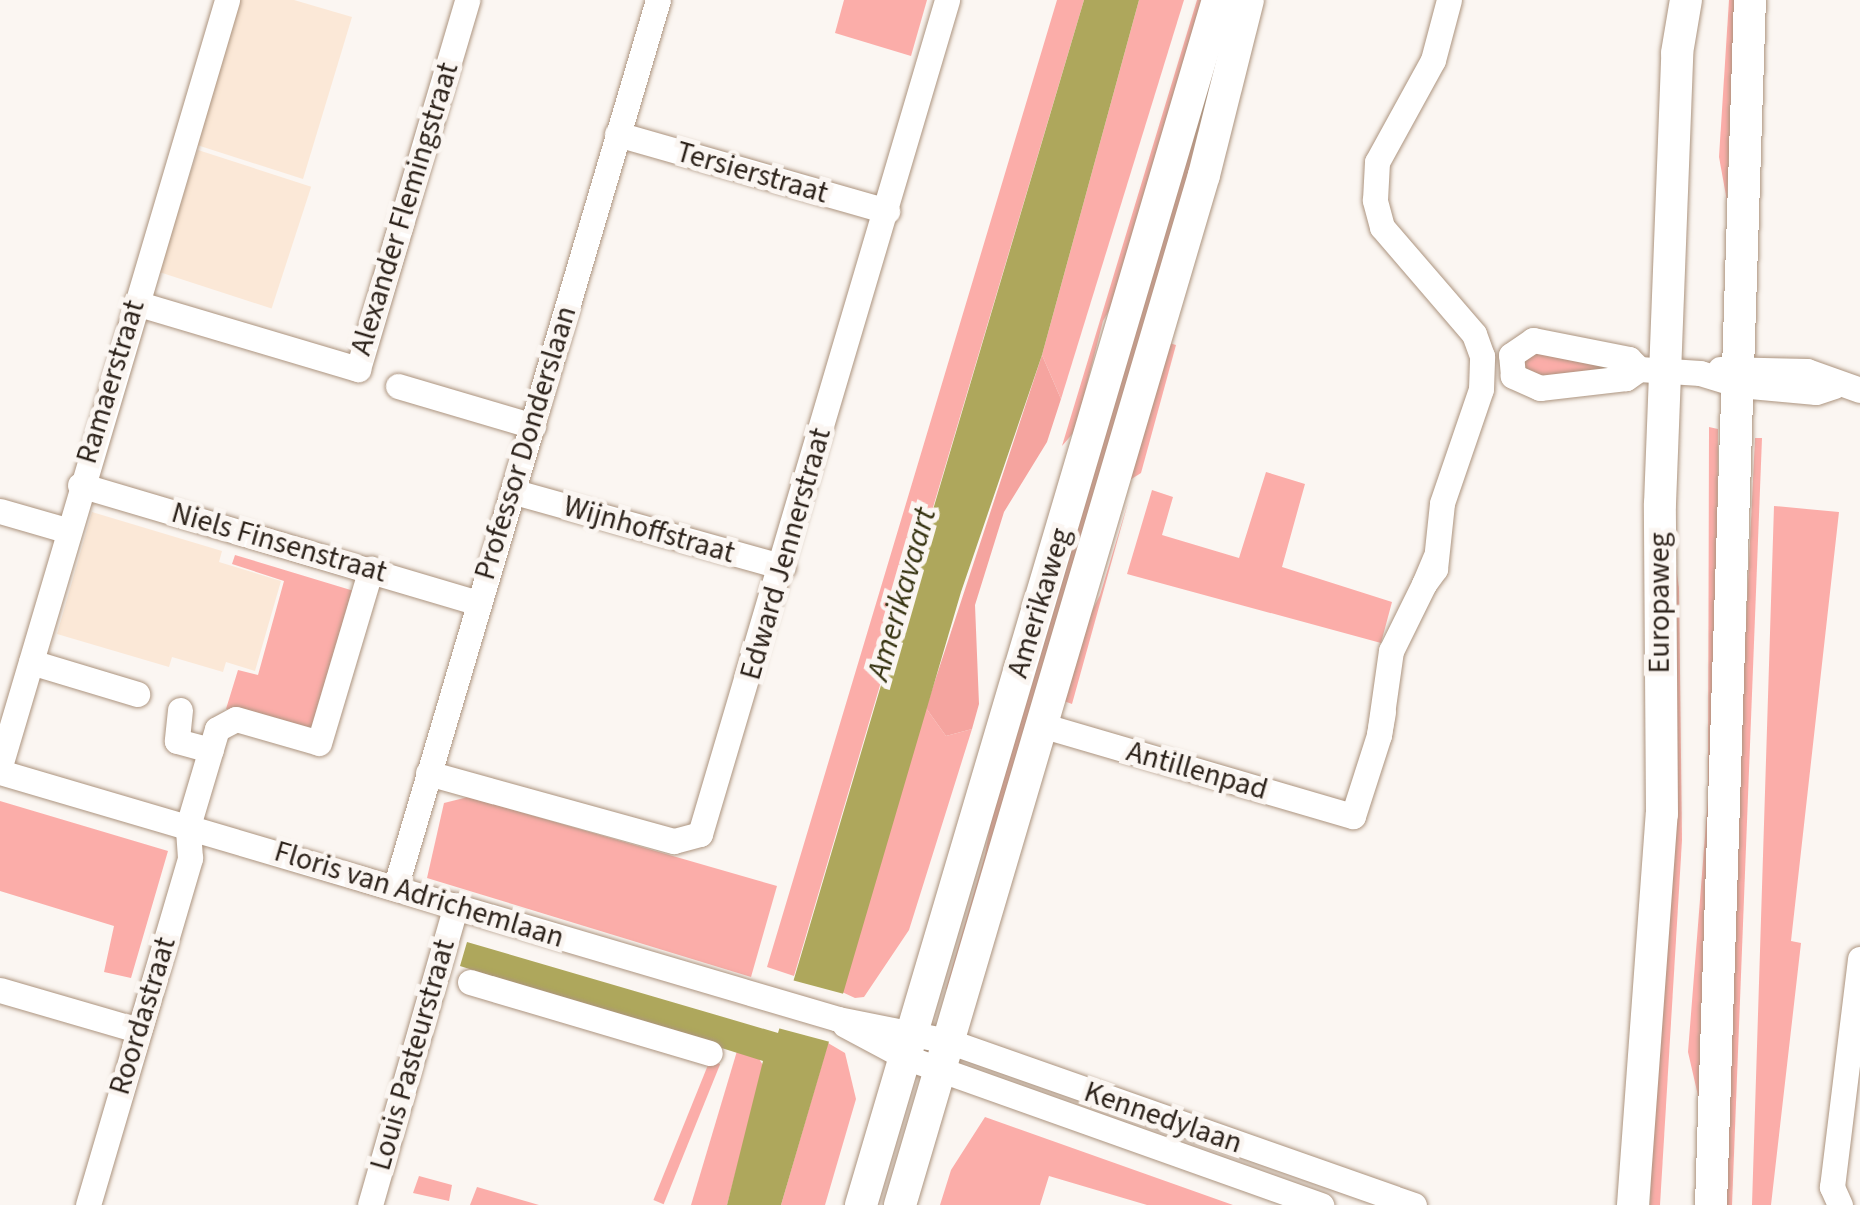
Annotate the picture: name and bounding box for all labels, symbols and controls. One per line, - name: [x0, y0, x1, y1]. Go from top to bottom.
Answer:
- street label: Alexander Flemingstraat: [343, 58, 467, 360]
- street label: Tersierstraat: [672, 134, 832, 212]
- street label: Ramaerstraat: [69, 296, 153, 468]
- street label: Professor Donderslaan: [467, 302, 585, 584]
- street label: Edward Jennerstraat: [733, 424, 839, 684]
- street label: Wijnhoffstraat: [559, 488, 739, 572]
- street label: Niels Finsenstraat: [167, 495, 391, 591]
- water label: Amerikavaart: [859, 503, 945, 685]
- street label: Amerikaweg: [1000, 524, 1080, 682]
- street label: Europaweg: [1642, 532, 1678, 674]
- street label: Antillenpad: [1122, 734, 1272, 808]
- street label: Floris van Adrichemlaan: [270, 834, 568, 956]
- street label: Roordastraat: [102, 933, 184, 1099]
- street label: Louis Pasteurstraat: [363, 935, 463, 1175]
- street label: Kennedylaan: [1079, 1074, 1247, 1162]

